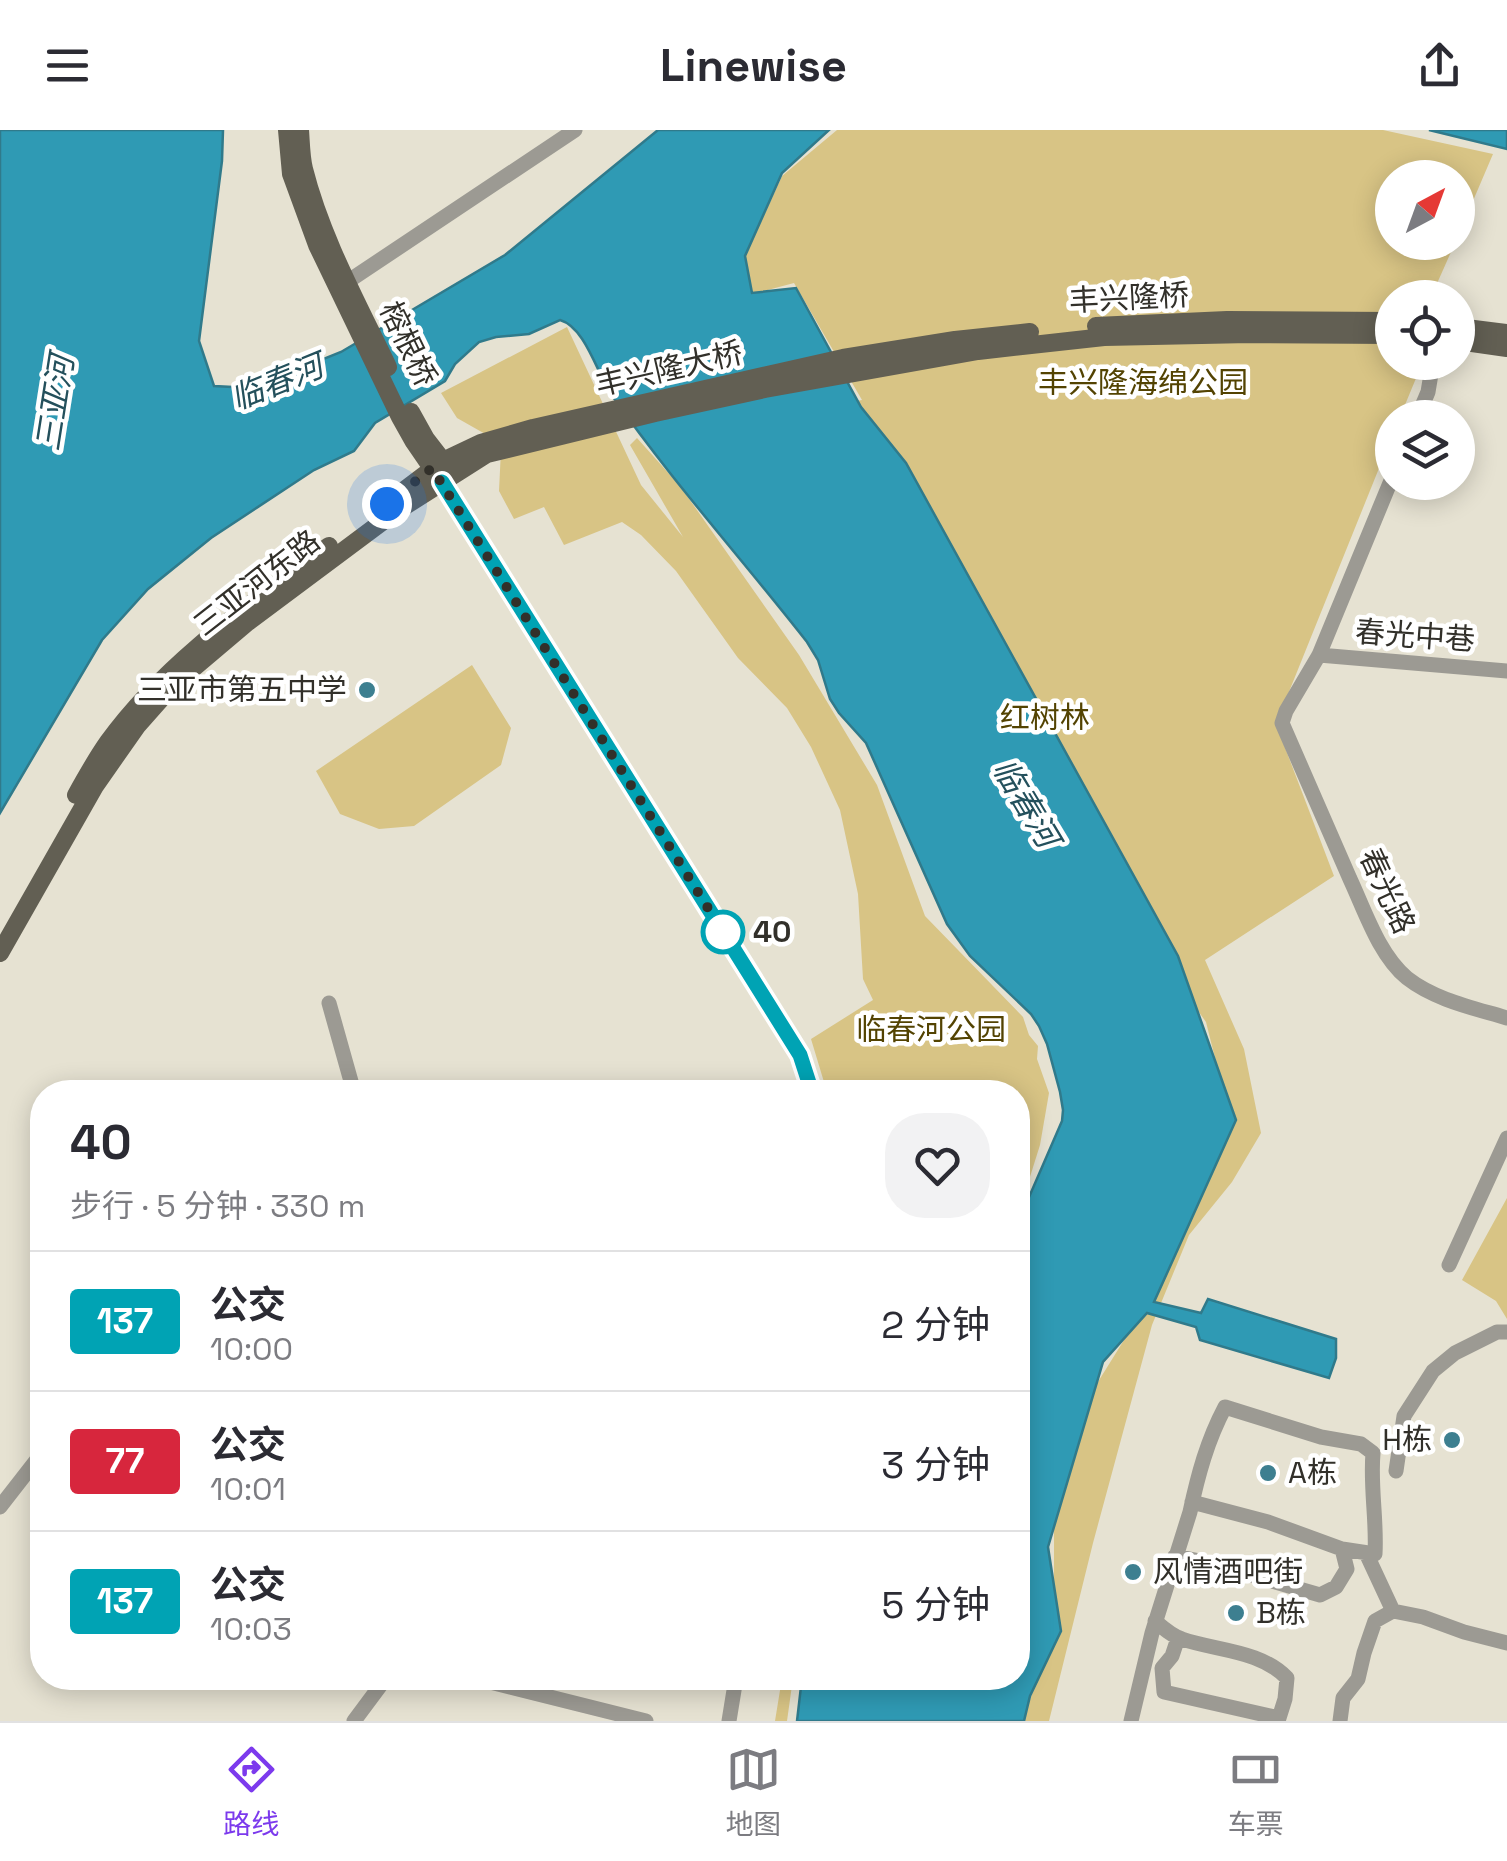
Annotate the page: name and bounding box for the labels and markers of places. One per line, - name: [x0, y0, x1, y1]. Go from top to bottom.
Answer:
- place label: 三亚市第五中学: [137, 670, 347, 709]
- marker: 三亚市第五中学: [356, 679, 378, 701]
- marker: 40: [702, 911, 744, 953]
- place label: 40: [753, 912, 792, 951]
- place label: H栋: [1382, 1420, 1432, 1459]
- marker: H栋: [1441, 1429, 1463, 1451]
- place label: A栋: [1288, 1453, 1337, 1492]
- marker: A栋: [1257, 1462, 1279, 1484]
- place label: 风情酒吧街: [1153, 1552, 1303, 1591]
- marker: 风情酒吧街: [1122, 1561, 1144, 1583]
- place label: B栋: [1256, 1593, 1306, 1632]
- marker: B栋: [1225, 1602, 1247, 1624]

